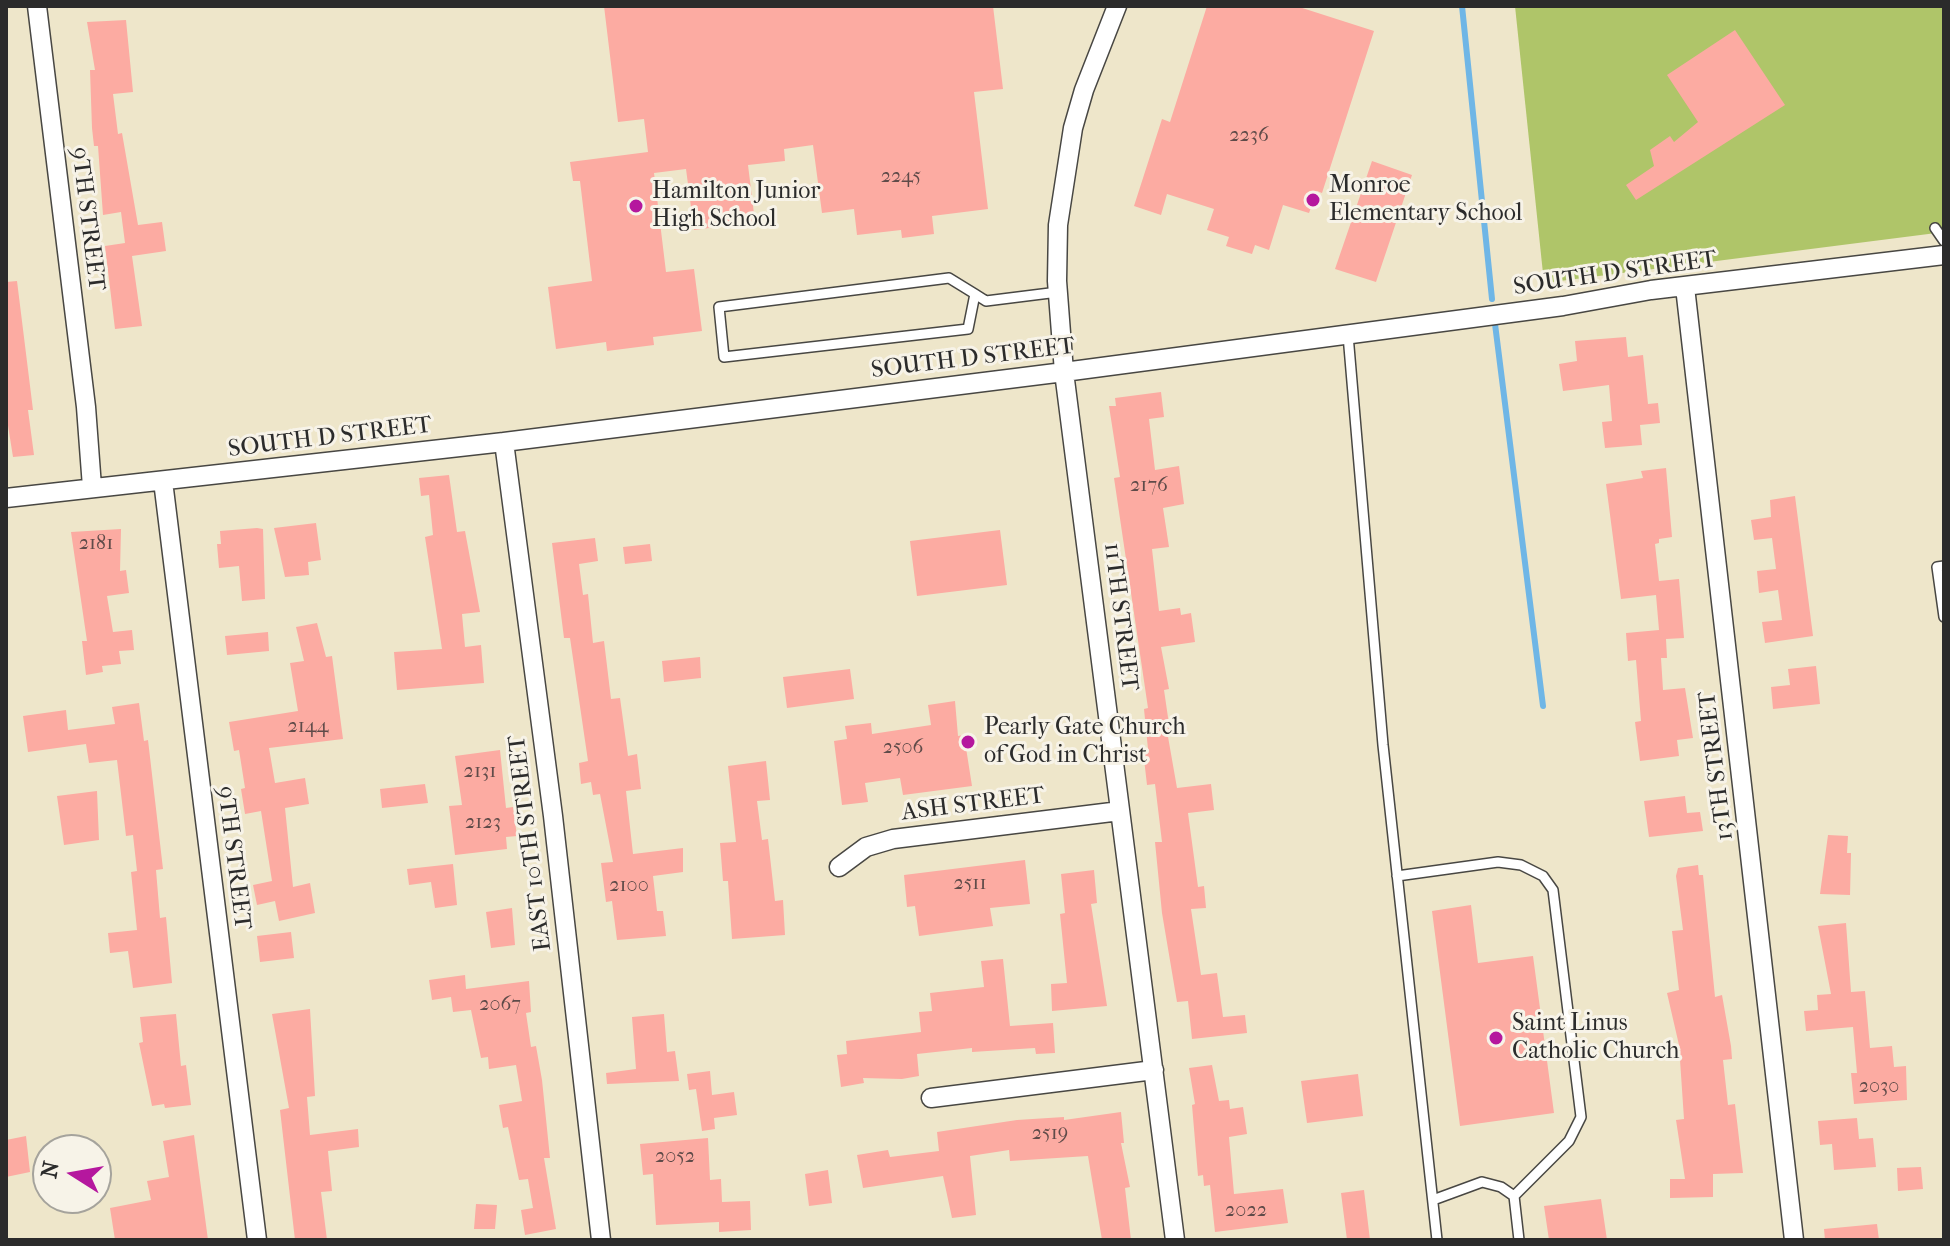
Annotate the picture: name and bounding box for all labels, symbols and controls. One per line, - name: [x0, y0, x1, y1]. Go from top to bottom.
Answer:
- house number: 2236: [1229, 124, 1269, 148]
- street label: 9TH STREET: [64, 146, 110, 292]
- house number: 2245: [881, 165, 921, 189]
- place label: Monroe Elementary School: [1329, 172, 1522, 228]
- place label: Hamilton Junior High School: [652, 178, 821, 234]
- marker: Monroe Elementary School: [1304, 191, 1322, 209]
- marker: Hamilton Junior High School: [627, 197, 645, 215]
- street label: SOUTH D STREET: [1512, 245, 1718, 303]
- street label: SOUTH D STREET: [870, 332, 1076, 386]
- street label: SOUTH D STREET: [227, 411, 433, 465]
- house number: 2176: [1130, 474, 1168, 498]
- house number: 2181: [79, 532, 113, 556]
- street label: 11TH STREET: [1097, 541, 1143, 693]
- street label: 13TH STREET: [1694, 690, 1740, 842]
- place label: Pearly Gate Church of God in Christ: [984, 714, 1186, 770]
- house number: 2144: [287, 715, 329, 739]
- street label: EAST 10TH STREET: [503, 733, 559, 953]
- marker: Pearly Gate Church of God in Christ: [959, 733, 977, 751]
- house number: 2506: [883, 736, 923, 760]
- house number: 2131: [464, 760, 496, 784]
- street label: ASH STREET: [900, 782, 1046, 828]
- street label: 9TH STREET: [210, 785, 256, 931]
- house number: 2123: [465, 811, 501, 835]
- house number: 2511: [953, 872, 987, 896]
- house number: 2100: [609, 874, 649, 898]
- house number: 2067: [479, 993, 521, 1017]
- place label: Saint Linus Catholic Church: [1512, 1010, 1679, 1066]
- marker: Saint Linus Catholic Church: [1487, 1029, 1505, 1047]
- house number: 2030: [1859, 1075, 1899, 1099]
- house number: 2519: [1032, 1122, 1068, 1146]
- north arrow: [32, 1134, 112, 1214]
- house number: 2052: [655, 1145, 695, 1169]
- text: N: [36, 1159, 65, 1180]
- house number: 2022: [1225, 1199, 1267, 1223]

